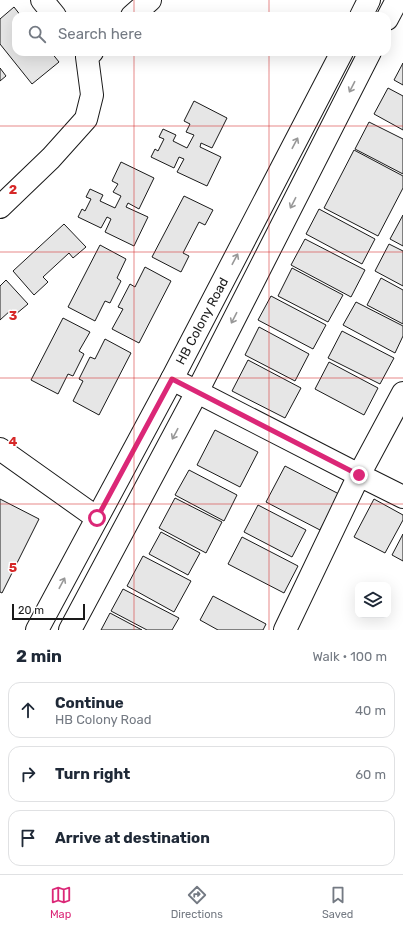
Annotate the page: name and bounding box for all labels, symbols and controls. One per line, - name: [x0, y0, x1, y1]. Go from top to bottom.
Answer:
- search box: [12, 12, 391, 56]
- icon: search: [26, 23, 48, 45]
- text: Search here: [58, 25, 142, 43]
- one-way arrow: [348, 81, 355, 93]
- one-way arrow: [292, 138, 299, 150]
- text: 2: [9, 182, 17, 197]
- one-way arrow: [289, 196, 296, 208]
- one-way arrow: [231, 253, 239, 265]
- street label: HB Colony Road: [173, 275, 231, 367]
- text: 3: [9, 308, 18, 323]
- one-way arrow: [230, 312, 237, 324]
- one-way arrow: [170, 428, 178, 440]
- text: 4: [9, 434, 18, 449]
- route end: [350, 466, 368, 484]
- route start: [88, 509, 106, 527]
- text: 5: [9, 560, 17, 575]
- one-way arrow: [58, 578, 66, 590]
- map controls: [355, 582, 391, 618]
- button: layers: [355, 582, 391, 618]
- scale bar: [12, 602, 85, 621]
- text: 20 m: [18, 604, 44, 617]
- text: 2 min: [16, 646, 62, 666]
- text: Walk · 100 m: [312, 649, 387, 664]
- text: Continue: [55, 694, 124, 712]
- icon: ahead: [17, 699, 39, 721]
- text: 40 m: [355, 703, 386, 718]
- text: HB Colony Road: [55, 712, 151, 727]
- icon: right: [17, 763, 39, 785]
- text: Turn right: [55, 765, 130, 783]
- text: 60 m: [355, 767, 386, 782]
- icon: arrive: [17, 827, 39, 849]
- text: Arrive at destination: [55, 829, 210, 847]
- tab: Map: [50, 884, 72, 921]
- tab: Directions: [171, 884, 223, 921]
- tab: Saved: [322, 884, 353, 921]

